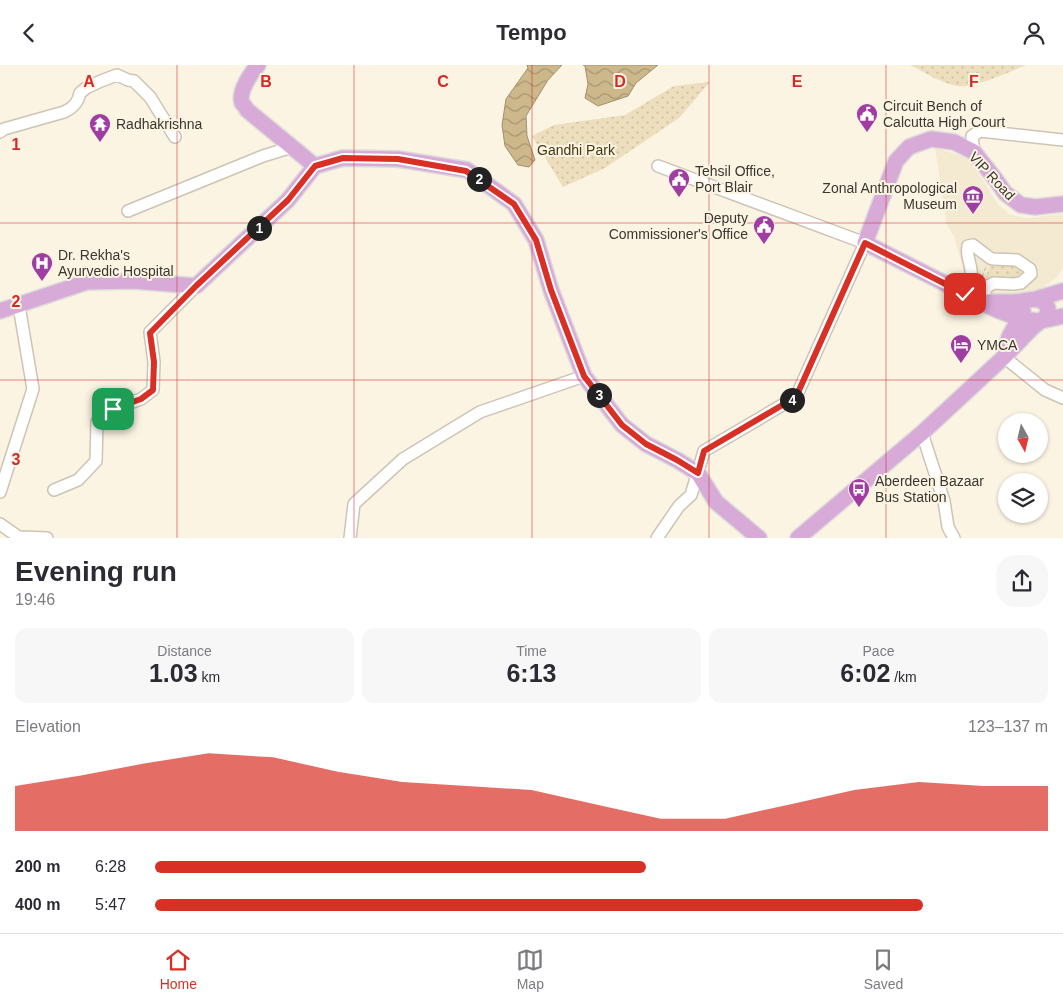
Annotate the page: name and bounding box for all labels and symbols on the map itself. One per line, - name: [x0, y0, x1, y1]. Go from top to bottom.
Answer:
- text: A: [83, 73, 95, 90]
- text: B: [260, 73, 272, 90]
- text: C: [437, 73, 449, 90]
- text: D: [614, 73, 626, 90]
- text: E: [792, 73, 803, 90]
- text: F: [969, 73, 979, 90]
- place label: Circuit Bench of Calcutta High Court: [883, 98, 1005, 130]
- public building icon: Circuit Bench of Calcutta High Court: [855, 102, 879, 133]
- temple icon: Radhakrishna: [88, 112, 112, 143]
- place label: Radhakrishna: [116, 116, 203, 132]
- text: 1: [12, 136, 21, 153]
- park label: Gandhi Park: [537, 142, 616, 158]
- street label: VIP Road: [966, 149, 1018, 203]
- place label: Tehsil Office, Port Blair: [695, 163, 775, 195]
- pin: 2: [466, 167, 492, 191]
- public building icon: Tehsil Office, Port Blair: [667, 167, 691, 198]
- place label: Zonal Anthropological Museum: [822, 180, 957, 212]
- museum icon: Zonal Anthropological Museum: [961, 184, 985, 215]
- place label: Deputy Commissioner's Office: [609, 210, 748, 242]
- public building icon: Deputy Commissioner's Office: [752, 214, 776, 245]
- pin: 1: [246, 215, 272, 241]
- place label: Dr. Rekha's Ayurvedic Hospital: [58, 247, 174, 279]
- hospital icon: Dr. Rekha's Ayurvedic Hospital: [30, 251, 54, 282]
- pin: [944, 273, 986, 315]
- text: 2: [12, 293, 21, 310]
- hotel icon: YMCA: [949, 333, 973, 364]
- place label: YMCA: [977, 337, 1018, 353]
- pin: 3: [586, 383, 612, 407]
- pin: 4: [780, 387, 804, 413]
- pin: [92, 388, 134, 430]
- north arrow: [998, 413, 1048, 463]
- text: 3: [12, 451, 21, 468]
- place label: Aberdeen Bazaar Bus Station: [875, 473, 984, 505]
- bus stop icon: Aberdeen Bazaar Bus Station: [847, 477, 871, 508]

